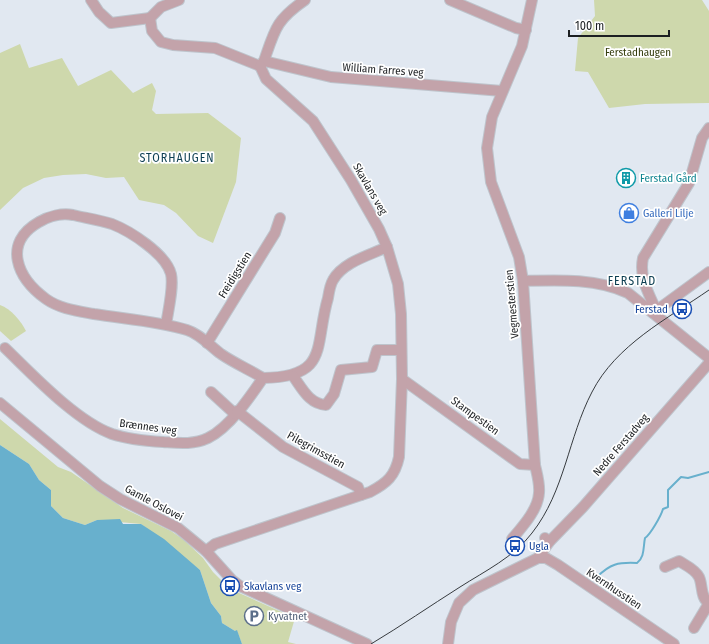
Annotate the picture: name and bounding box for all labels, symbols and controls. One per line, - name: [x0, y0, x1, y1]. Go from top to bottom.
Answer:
- scale bar: [569, 12, 669, 38]
- text: 100 m: [575, 19, 604, 33]
- park label: Ferstadhaugen: [605, 46, 671, 59]
- street label: William Farres veg: [342, 61, 425, 79]
- district label: STORHAUGEN: [139, 151, 215, 165]
- street label: Skavlans veg: [350, 161, 390, 218]
- building icon: Ferstad Gård: [615, 167, 637, 189]
- place label: Ferstad Gård: [640, 172, 697, 185]
- shop icon: Galleri Lilje: [618, 202, 640, 224]
- place label: Galleri Lilje: [643, 207, 694, 220]
- street label: Freidigstien: [216, 249, 254, 301]
- street label: Vegmesterstien: [503, 269, 521, 339]
- district label: FERSTAD: [608, 274, 656, 288]
- bus stop icon: Ferstad: [671, 298, 693, 320]
- place label: Ferstad: [635, 303, 668, 316]
- street label: Stampestien: [448, 394, 502, 438]
- street label: Nedre Ferstadveg: [590, 411, 652, 479]
- street label: Brænnes veg: [119, 417, 178, 438]
- street label: Pilegrimsstien: [285, 429, 347, 471]
- street label: Gamle Oslovei: [123, 482, 186, 524]
- bus stop icon: Ugla: [504, 535, 526, 557]
- place label: Ugla: [529, 540, 549, 553]
- street label: Kvernhusstien: [584, 566, 644, 612]
- bus stop icon: Skavlans veg: [219, 575, 241, 597]
- place label: Skavlans veg: [244, 580, 302, 593]
- parking icon: Kyvatnet: [243, 605, 265, 627]
- place label: Kyvatnet: [268, 610, 308, 623]

